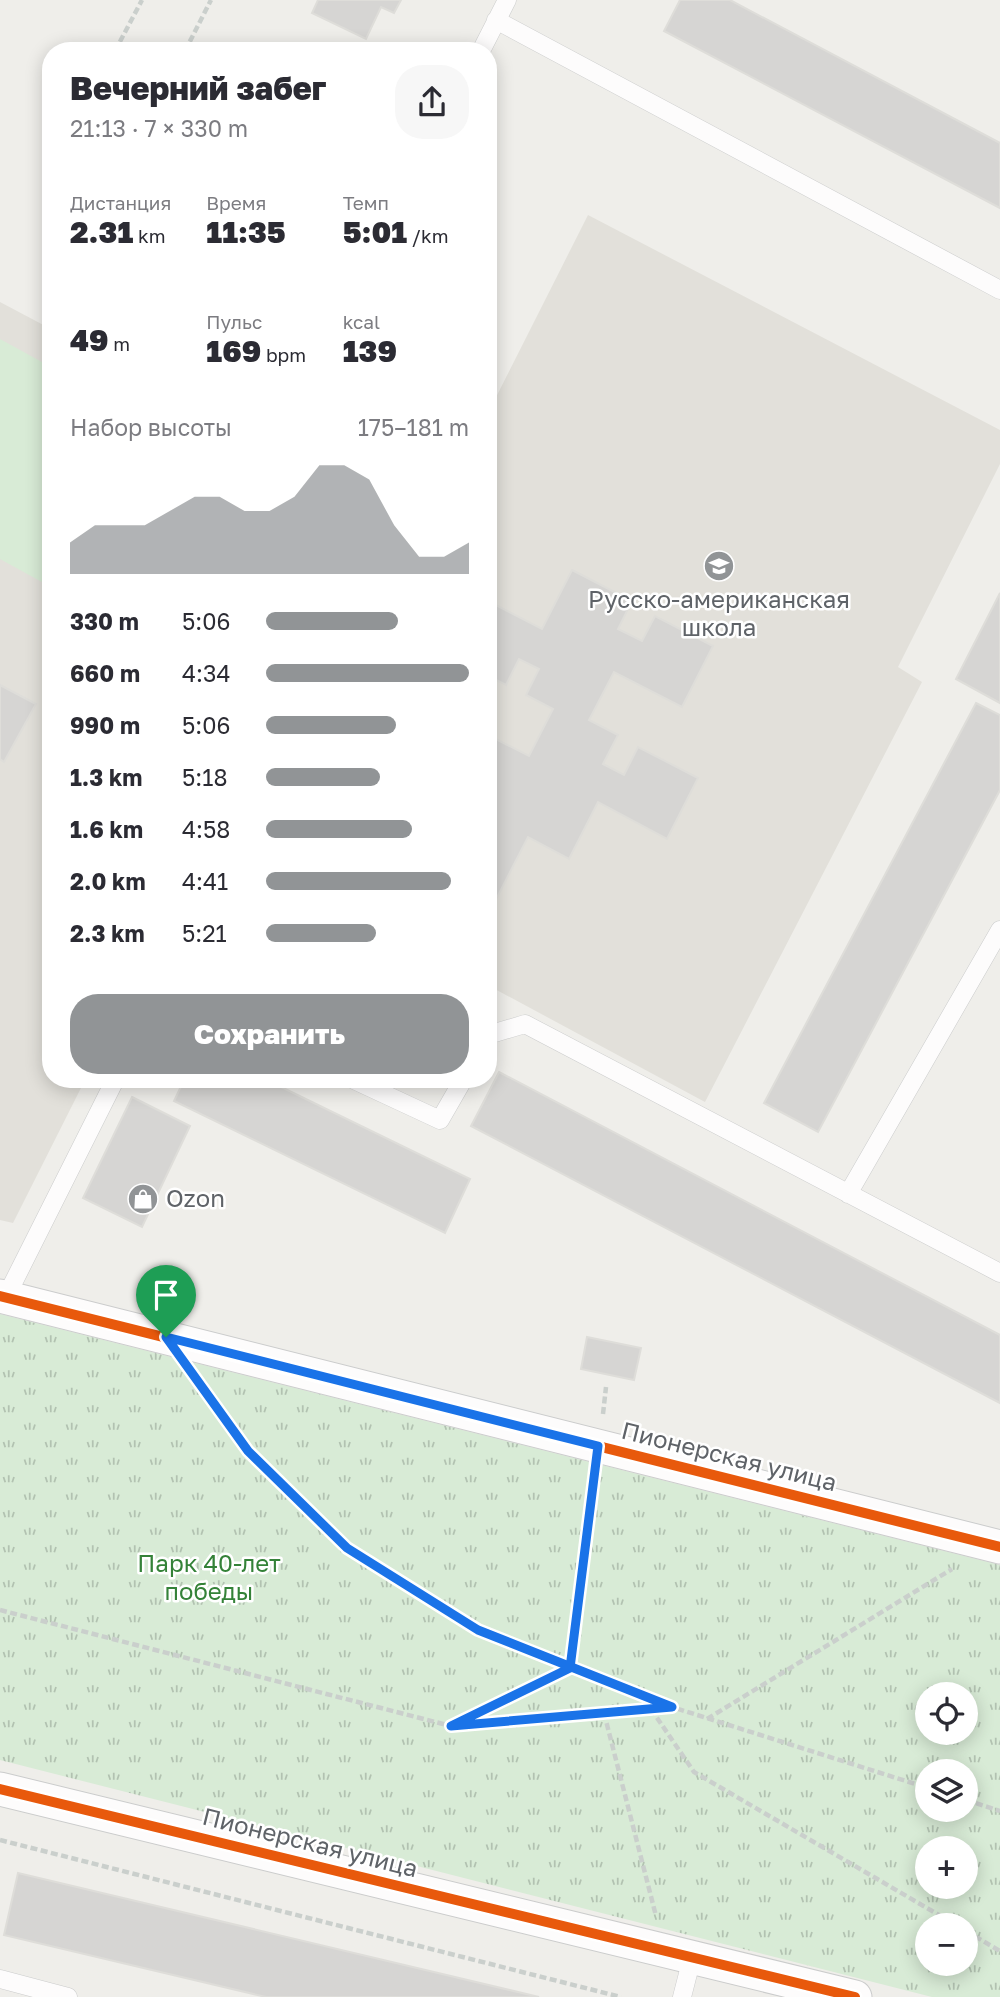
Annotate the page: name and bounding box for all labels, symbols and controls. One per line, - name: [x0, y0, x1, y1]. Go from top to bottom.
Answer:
- button: share: [395, 65, 469, 139]
- text: Вечерний забег: [70, 69, 326, 107]
- text: 21:13 · 7 × 330 m: [70, 114, 248, 142]
- text: Дистанция: [70, 191, 171, 214]
- text: Время: [206, 191, 266, 214]
- text: Темп: [343, 191, 389, 214]
- text: 2.31: [70, 214, 133, 250]
- text: 11:35: [206, 214, 286, 250]
- text: 5:01: [343, 214, 407, 250]
- text: km: [133, 224, 166, 247]
- text: /km: [407, 224, 449, 247]
- text: Пульс: [206, 310, 262, 333]
- text: kcal: [343, 310, 380, 333]
- text: 49: [70, 322, 109, 358]
- text: m: [109, 332, 130, 355]
- text: 169: [206, 333, 261, 369]
- text: 139: [343, 333, 397, 369]
- text: bpm: [261, 343, 306, 366]
- text: Набор высоты: [70, 413, 232, 441]
- text: 175–181 m: [358, 413, 469, 441]
- school or university icon: Русско-американская школа: [702, 549, 736, 583]
- place label: Русско-американская школа: [588, 584, 850, 641]
- text: 330 m: [70, 607, 139, 635]
- text: 5:06: [182, 607, 230, 635]
- text: 660 m: [70, 659, 140, 687]
- text: 4:34: [182, 659, 230, 687]
- text: 990 m: [70, 711, 140, 739]
- text: 5:06: [182, 711, 230, 739]
- text: 1.3 km: [70, 763, 142, 791]
- text: 5:18: [182, 763, 227, 791]
- text: 1.6 km: [70, 815, 143, 843]
- text: 4:58: [182, 815, 230, 843]
- text: 2.0 km: [70, 867, 146, 895]
- text: 4:41: [182, 867, 228, 895]
- text: 2.3 km: [70, 919, 145, 947]
- text: 5:21: [182, 919, 227, 947]
- button: Сохранить: [70, 994, 469, 1074]
- shop icon: Ozon: [126, 1182, 160, 1216]
- place label: Ozon: [166, 1183, 225, 1212]
- pin: [136, 1265, 196, 1337]
- icon: arrive: [147, 1276, 185, 1314]
- street label: Пионерская улица: [619, 1415, 840, 1496]
- park label: Парк 40-лет победы: [137, 1548, 281, 1605]
- map controls: [915, 1682, 978, 1976]
- button: locate: [915, 1682, 978, 1745]
- button: layers: [915, 1759, 978, 1822]
- street label: Пионерская улица: [200, 1801, 421, 1882]
- button: +: [915, 1836, 978, 1899]
- button: −: [915, 1913, 978, 1976]

